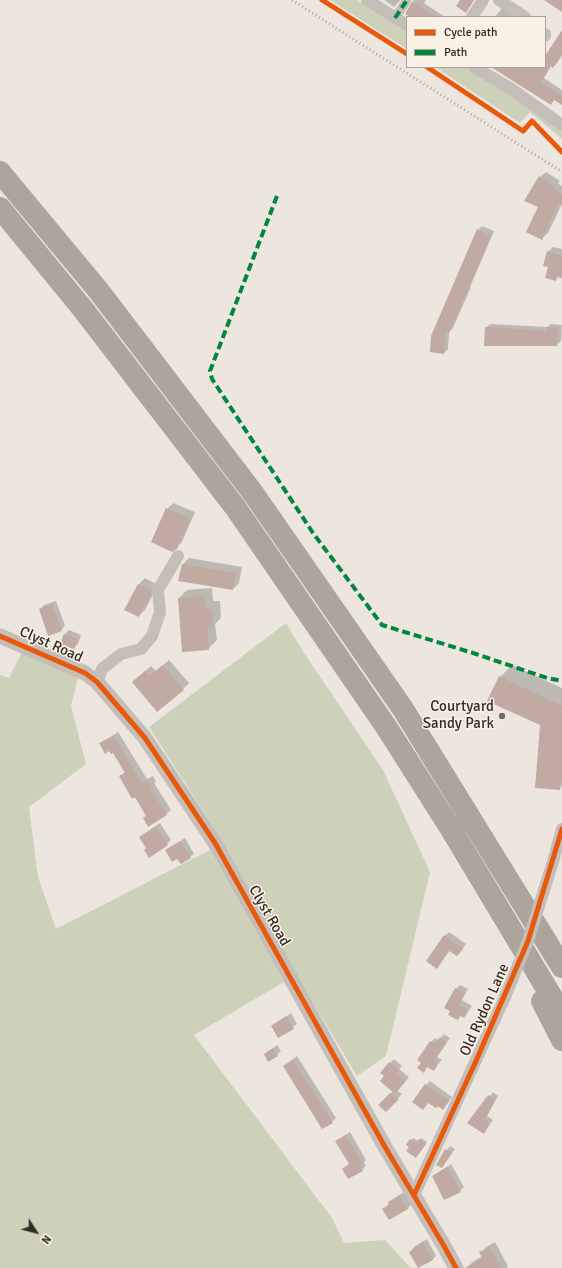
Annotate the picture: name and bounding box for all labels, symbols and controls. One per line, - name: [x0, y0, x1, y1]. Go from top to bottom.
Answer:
- legend: [406, 16, 546, 68]
- text: Cycle path: [444, 25, 497, 40]
- text: Path: [444, 45, 467, 60]
- street label: Clyst Road: [17, 623, 85, 667]
- place label: Courtyard Sandy Park: [423, 698, 494, 733]
- marker: Courtyard Sandy Park: [497, 711, 507, 721]
- street label: Clyst Road: [244, 882, 294, 950]
- street label: Old Rydon Lane: [457, 961, 513, 1059]
- north arrow: [16, 1212, 56, 1252]
- text: N: [39, 1232, 54, 1246]

